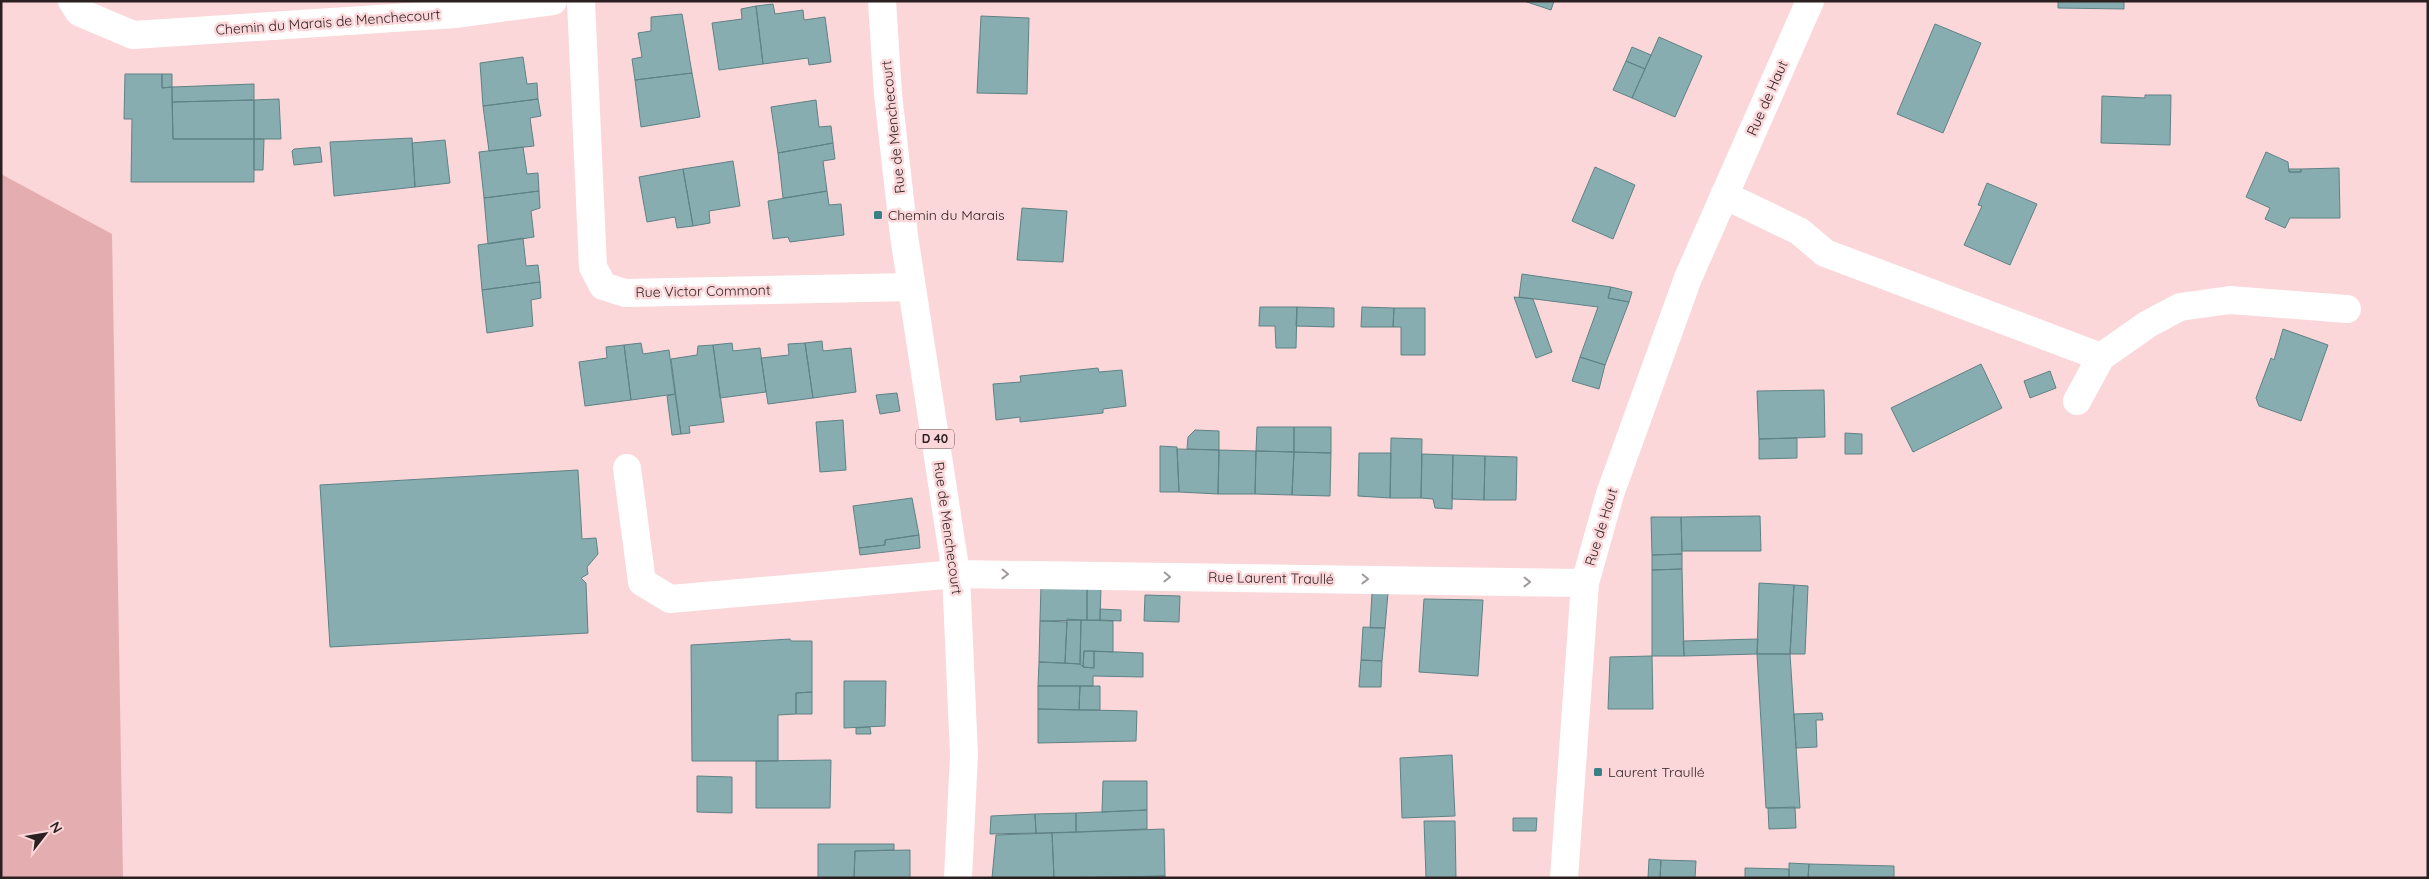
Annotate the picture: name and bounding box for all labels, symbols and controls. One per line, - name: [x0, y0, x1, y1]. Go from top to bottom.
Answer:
- street label: Chemin du Marais de Menchecourt: [215, 5, 441, 39]
- street label: Rue de Haut: [1742, 57, 1792, 138]
- street label: Rue de Menchecourt: [877, 59, 909, 194]
- place label: Chemin du Marais: [888, 206, 1005, 224]
- marker: Chemin du Marais: [872, 209, 884, 221]
- street label: Rue Victor Commont: [635, 281, 771, 301]
- road number: D 40: [916, 429, 954, 448]
- street label: Rue de Menchecourt: [930, 461, 966, 596]
- street label: Rue de Haut: [1581, 486, 1621, 568]
- street label: Rue Laurent Traullé: [1208, 568, 1334, 588]
- one-way arrow: [1002, 569, 1009, 579]
- one-way arrow: [1164, 571, 1172, 582]
- one-way arrow: [1361, 574, 1369, 585]
- one-way arrow: [1524, 577, 1532, 587]
- place label: Laurent Traullé: [1608, 763, 1705, 781]
- marker: Laurent Traullé: [1592, 766, 1604, 778]
- north arrow: [20, 809, 70, 859]
- text: N: [46, 818, 67, 836]

